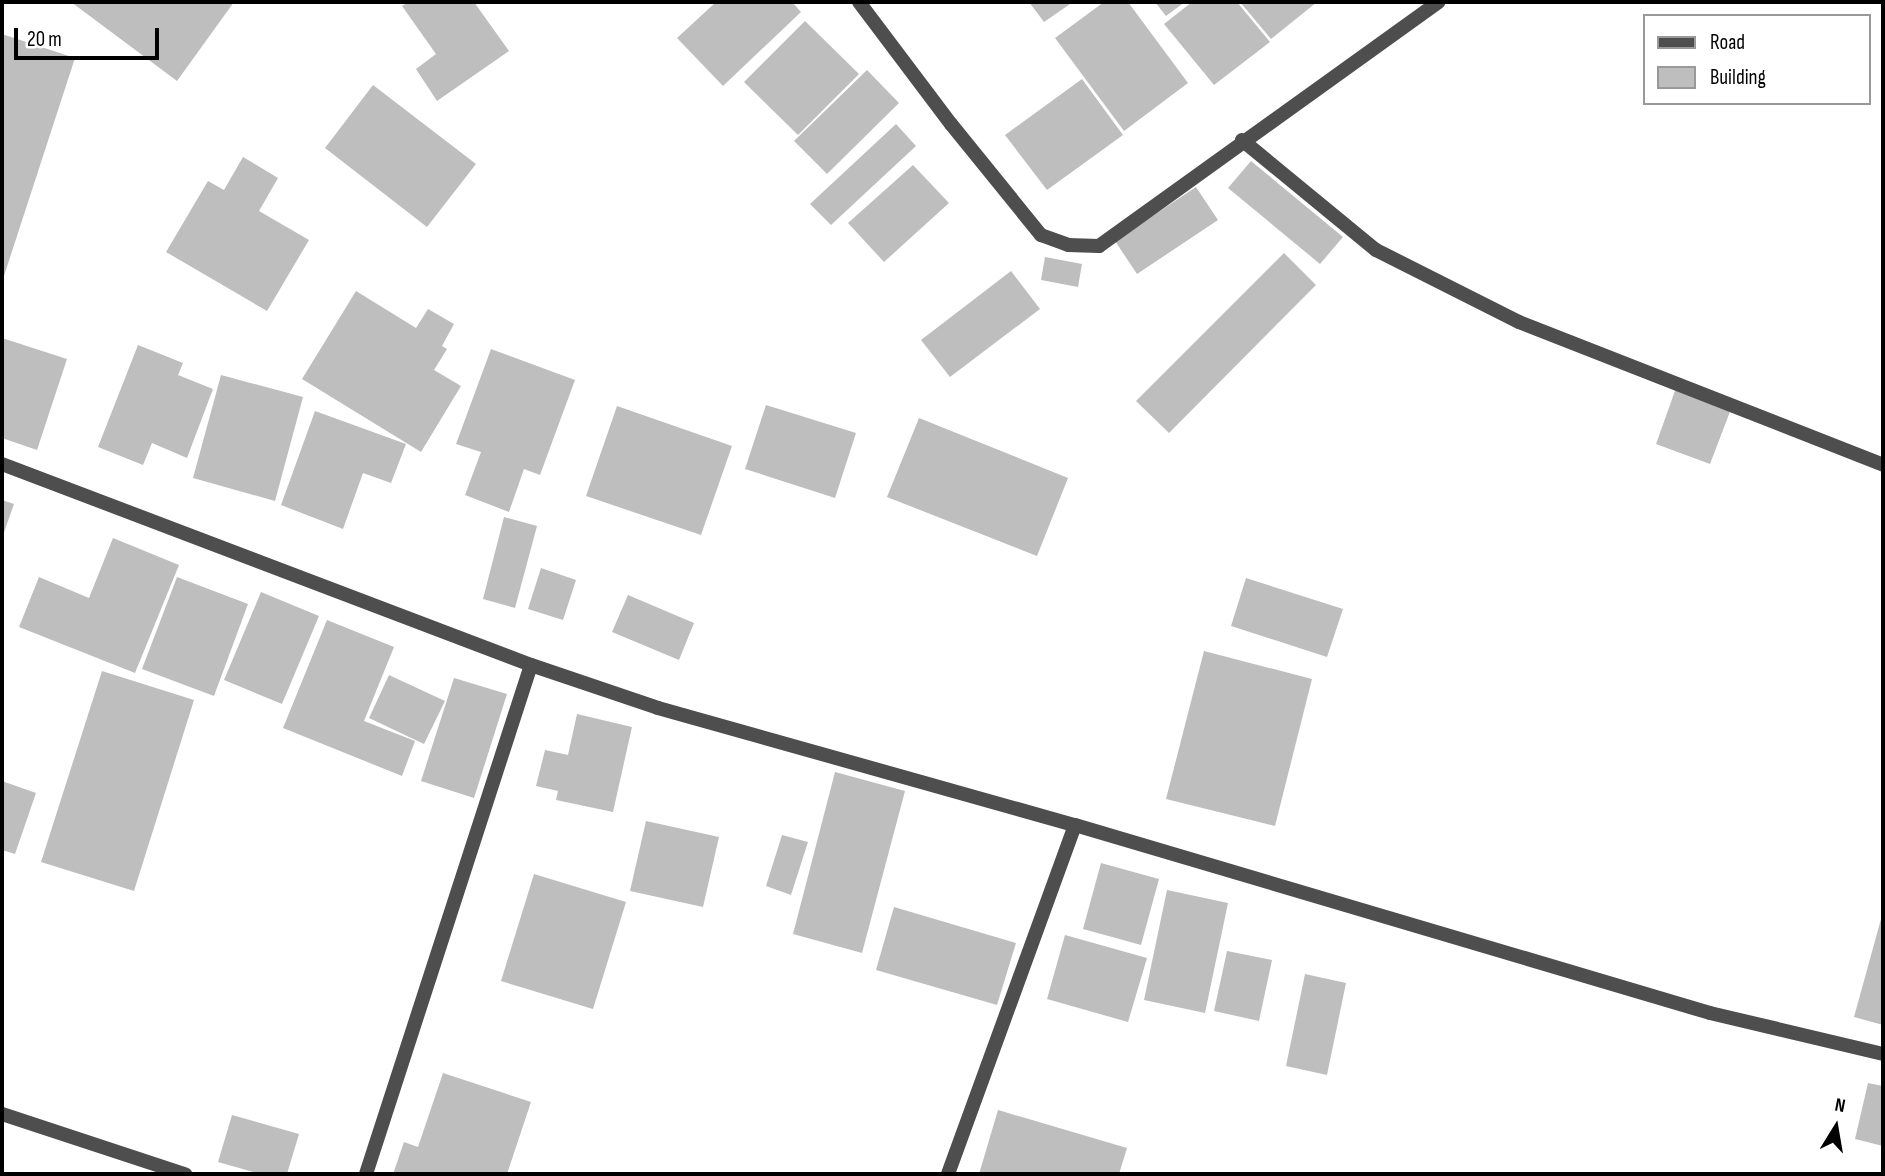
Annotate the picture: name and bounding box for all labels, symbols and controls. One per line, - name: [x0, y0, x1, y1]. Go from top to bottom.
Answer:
- scale bar: [18, 14, 163, 58]
- legend: [1644, 14, 1871, 105]
- text: 20 m: [27, 27, 62, 52]
- text: Road: [1710, 30, 1745, 55]
- text: Building: [1710, 65, 1766, 90]
- north arrow: [1801, 1092, 1871, 1162]
- text: N: [1833, 1094, 1847, 1118]

